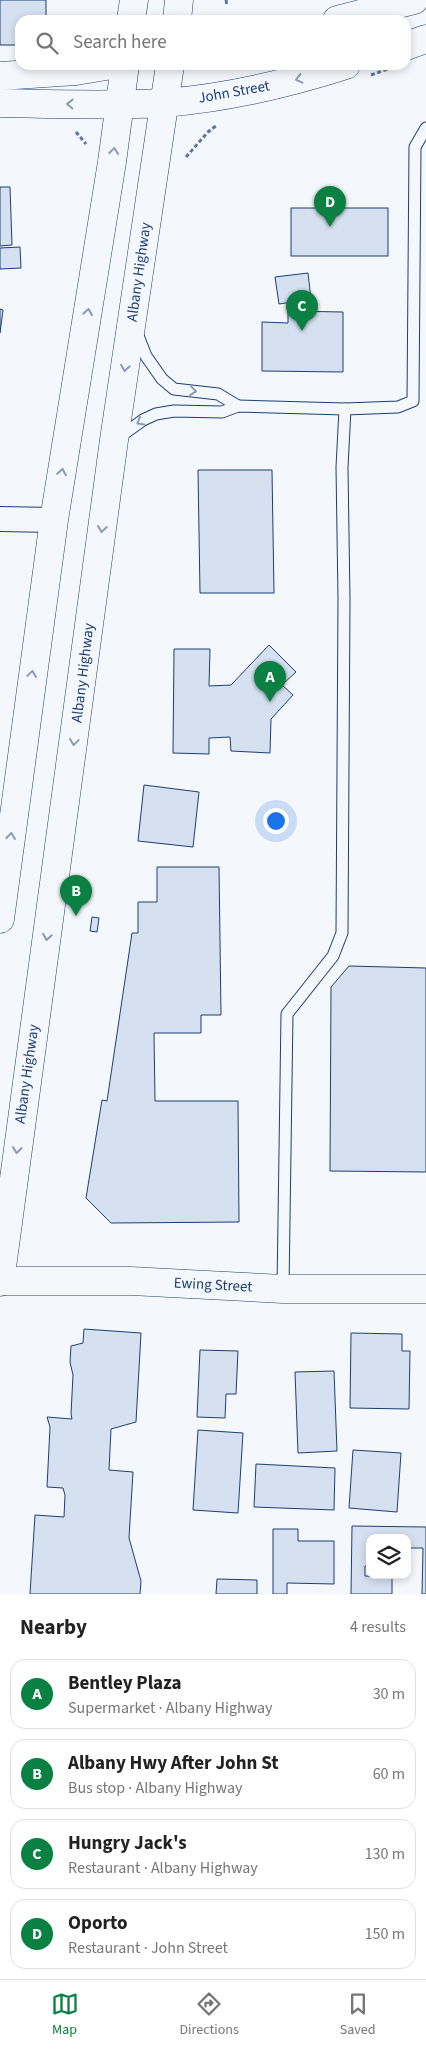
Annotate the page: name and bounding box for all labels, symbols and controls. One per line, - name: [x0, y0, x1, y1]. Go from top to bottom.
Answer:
- search box: [15, 15, 411, 70]
- icon: search: [33, 29, 61, 57]
- text: Search here: [73, 29, 167, 56]
- one-way arrow: [295, 73, 304, 84]
- street label: John Street: [197, 75, 271, 109]
- one-way arrow: [66, 99, 74, 109]
- one-way arrow: [108, 147, 119, 155]
- pin: D: [314, 186, 346, 227]
- street label: Albany Highway: [122, 221, 156, 323]
- pin: C: [286, 290, 318, 331]
- one-way arrow: [82, 307, 92, 316]
- one-way arrow: [120, 364, 131, 372]
- one-way arrow: [190, 385, 198, 396]
- one-way arrow: [137, 416, 146, 426]
- one-way arrow: [56, 468, 66, 476]
- one-way arrow: [97, 525, 107, 533]
- street label: Albany Highway: [66, 622, 100, 724]
- pin: A: [254, 661, 286, 702]
- one-way arrow: [26, 670, 37, 678]
- one-way arrow: [69, 738, 80, 746]
- your location: [263, 808, 289, 834]
- one-way arrow: [5, 831, 16, 839]
- pin: B: [60, 875, 92, 916]
- one-way arrow: [42, 933, 52, 942]
- street label: Albany Highway: [10, 1023, 44, 1125]
- one-way arrow: [12, 1147, 23, 1155]
- street label: Ewing Street: [173, 1272, 253, 1298]
- map controls: [366, 1534, 411, 1579]
- button: layers: [366, 1534, 411, 1579]
- text: Nearby: [20, 1612, 87, 1642]
- text: 4 results: [350, 1616, 406, 1638]
- text: Bentley Plaza: [68, 1670, 182, 1697]
- text: A: [32, 1683, 42, 1705]
- text: 30 m: [373, 1683, 405, 1705]
- text: Supermarket · Albany Highway: [68, 1697, 273, 1719]
- text: Albany Hwy After John St: [68, 1750, 279, 1777]
- text: B: [32, 1763, 42, 1785]
- text: 60 m: [373, 1763, 405, 1785]
- text: Bus stop · Albany Highway: [68, 1777, 242, 1799]
- text: Hungry Jack's: [68, 1830, 187, 1857]
- text: C: [32, 1843, 42, 1865]
- text: 130 m: [365, 1843, 405, 1865]
- text: Restaurant · Albany Highway: [68, 1857, 258, 1879]
- text: Oporto: [68, 1910, 127, 1937]
- text: D: [32, 1923, 42, 1945]
- text: 150 m: [365, 1923, 405, 1945]
- text: Restaurant · John Street: [68, 1937, 228, 1959]
- tab: Map: [51, 1990, 79, 2040]
- tab: Directions: [180, 1990, 239, 2040]
- tab: Saved: [340, 1990, 375, 2040]

